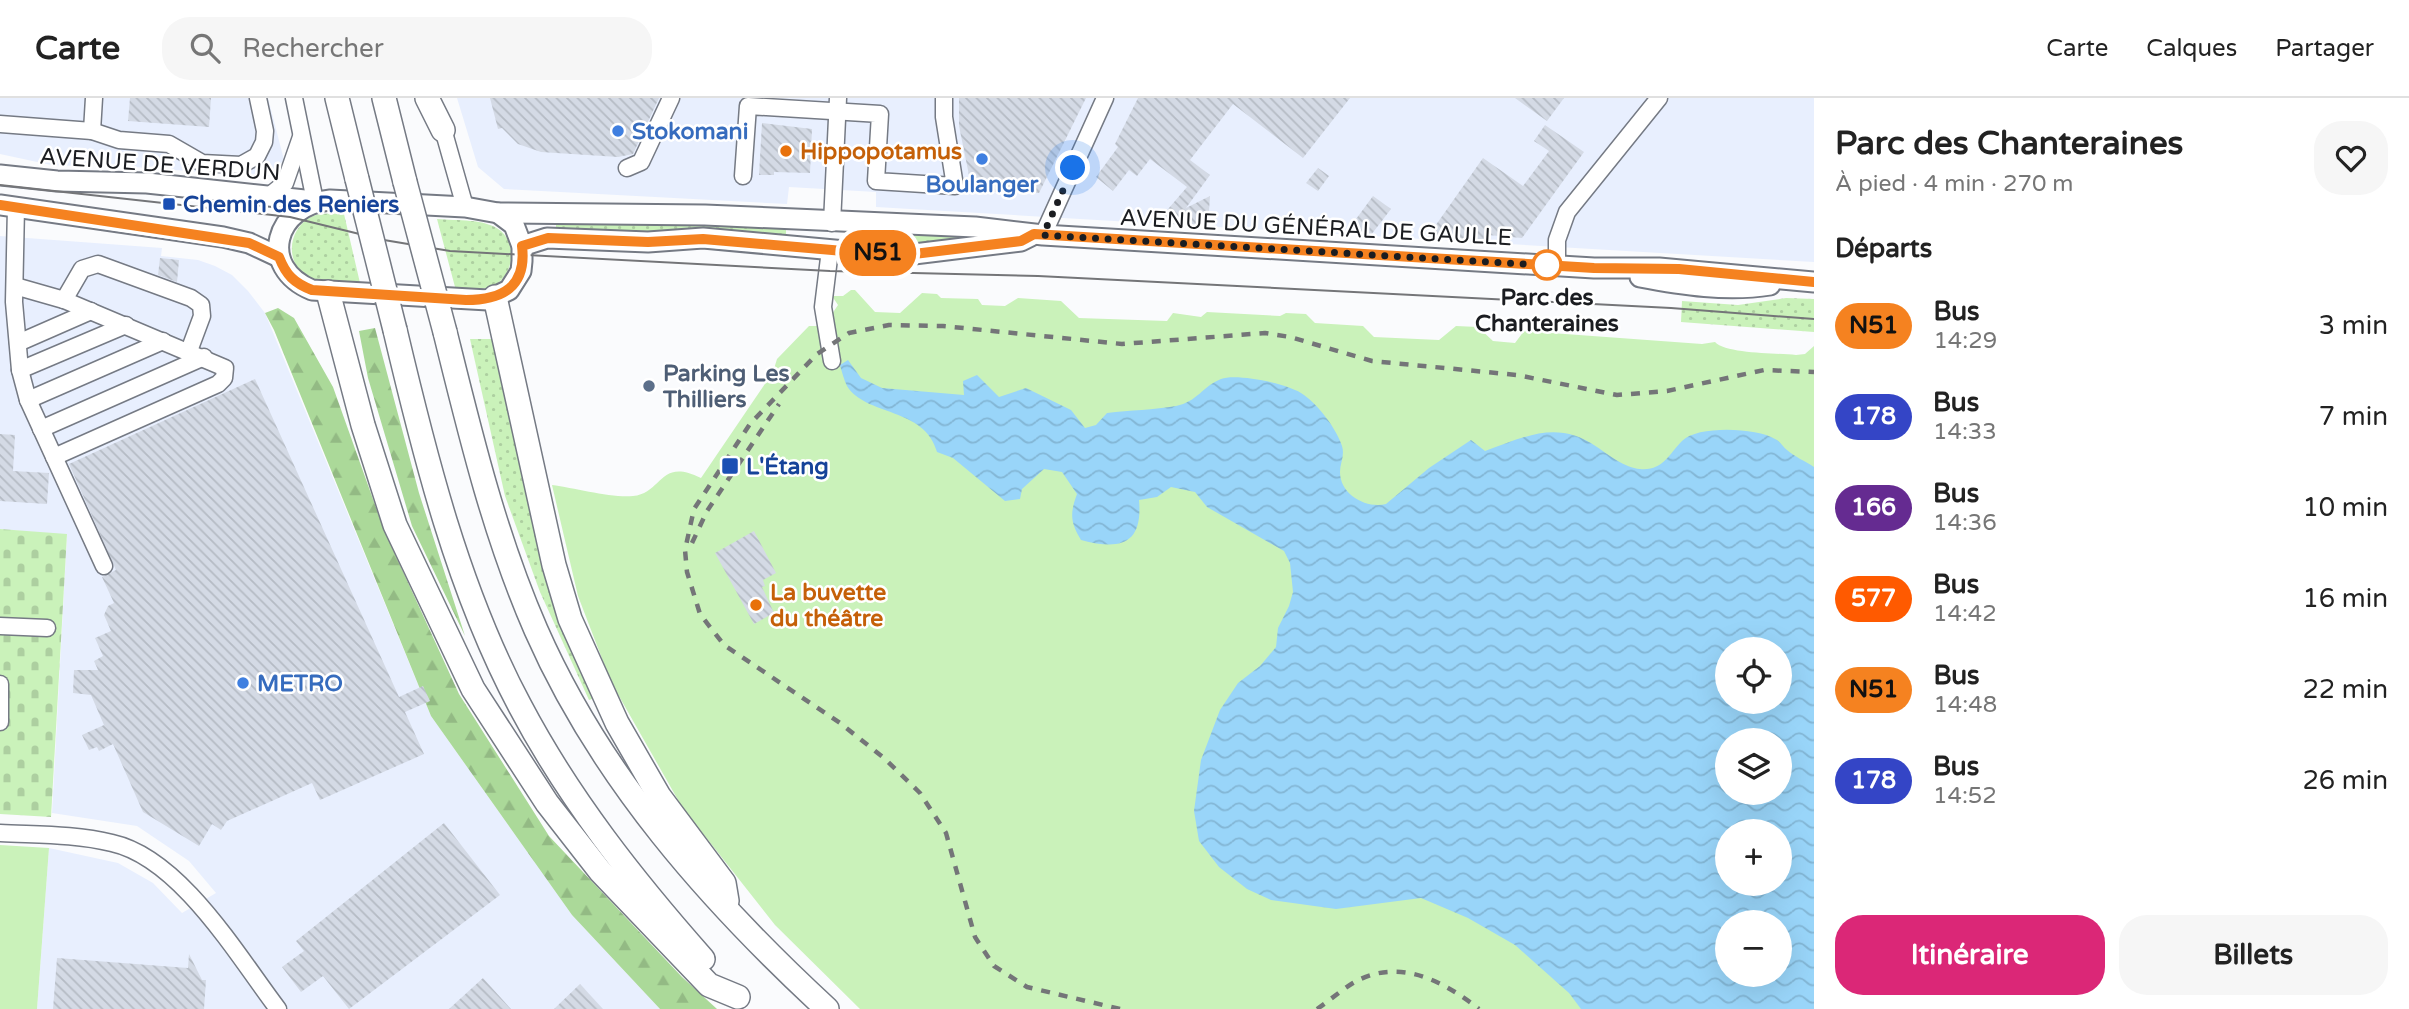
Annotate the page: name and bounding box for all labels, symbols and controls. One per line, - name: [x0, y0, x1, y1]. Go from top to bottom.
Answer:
- search box: [162, 17, 652, 80]
- text: Carte: [35, 29, 120, 68]
- icon: search: [186, 29, 224, 67]
- text: Rechercher: [242, 33, 384, 64]
- text: Carte: [2046, 34, 2108, 63]
- text: Calques: [2146, 34, 2237, 63]
- text: Partager: [2275, 34, 2374, 63]
- place label: Stokomani: [632, 118, 748, 146]
- button: heart: [2314, 121, 2388, 195]
- marker: Stokomani: [610, 123, 626, 139]
- text: Parc des Chanteraines: [1835, 124, 2183, 163]
- place label: Hippopotamus: [800, 138, 962, 166]
- street label: AVENUE DE VERDUN: [39, 143, 281, 187]
- marker: Hippopotamus: [778, 143, 794, 159]
- your location: [1055, 150, 1090, 185]
- marker: Boulanger: [974, 151, 990, 167]
- text: À pied · 4 min · 270 m: [1835, 170, 2074, 198]
- place label: Boulanger: [926, 171, 1040, 199]
- place label: Chemin des Reniers: [183, 191, 399, 219]
- marker: Chemin des Reniers: [161, 196, 177, 212]
- street label: AVENUE DU GÉNÉRAL DE GAULLE: [1119, 204, 1513, 252]
- line badge: N51: [838, 230, 918, 276]
- text: Départs: [1835, 233, 1932, 264]
- text: N51: [853, 238, 903, 267]
- marker: Parc des Chanteraines: [1532, 250, 1562, 280]
- place label: Parc des Chanteraines: [1475, 284, 1619, 338]
- text: Bus: [1933, 296, 1980, 327]
- text: 3 min: [2319, 310, 2388, 341]
- text: N51: [1849, 311, 1898, 340]
- text: 14:29: [1933, 327, 1997, 355]
- place label: Parking Les Thilliers: [662, 360, 790, 414]
- marker: Parking Les Thilliers: [641, 378, 657, 394]
- text: Bus: [1933, 387, 1979, 418]
- text: 7 min: [2319, 401, 2388, 432]
- text: 178: [1851, 402, 1896, 431]
- text: 14:33: [1933, 418, 1997, 446]
- place label: L'Étang: [746, 453, 829, 481]
- marker: L'Étang: [720, 456, 740, 476]
- text: Bus: [1933, 478, 1979, 509]
- text: 10 min: [2302, 492, 2388, 523]
- text: 166: [1851, 493, 1896, 522]
- text: 14:36: [1933, 509, 1997, 537]
- text: Bus: [1933, 569, 1979, 600]
- place label: La buvette du théâtre: [770, 579, 886, 633]
- text: 16 min: [2302, 583, 2388, 614]
- text: 577: [1851, 584, 1896, 613]
- marker: La buvette du théâtre: [748, 597, 764, 613]
- text: 14:42: [1933, 600, 1997, 628]
- map controls: [1715, 637, 1792, 987]
- button: locate: [1715, 637, 1792, 714]
- text: Bus: [1933, 660, 1980, 691]
- place label: METRO: [257, 670, 343, 698]
- text: 22 min: [2302, 674, 2388, 705]
- marker: METRO: [235, 675, 251, 691]
- text: N51: [1849, 675, 1898, 704]
- text: 14:48: [1933, 691, 1997, 719]
- button: layers: [1715, 728, 1792, 805]
- text: Bus: [1933, 751, 1979, 782]
- text: 26 min: [2302, 765, 2388, 796]
- text: 178: [1851, 766, 1896, 795]
- text: 14:52: [1933, 782, 1997, 810]
- button: +: [1715, 819, 1792, 896]
- button: −: [1715, 910, 1792, 987]
- button: Itinéraire: [1835, 915, 2105, 995]
- button: Billets: [2119, 915, 2388, 995]

